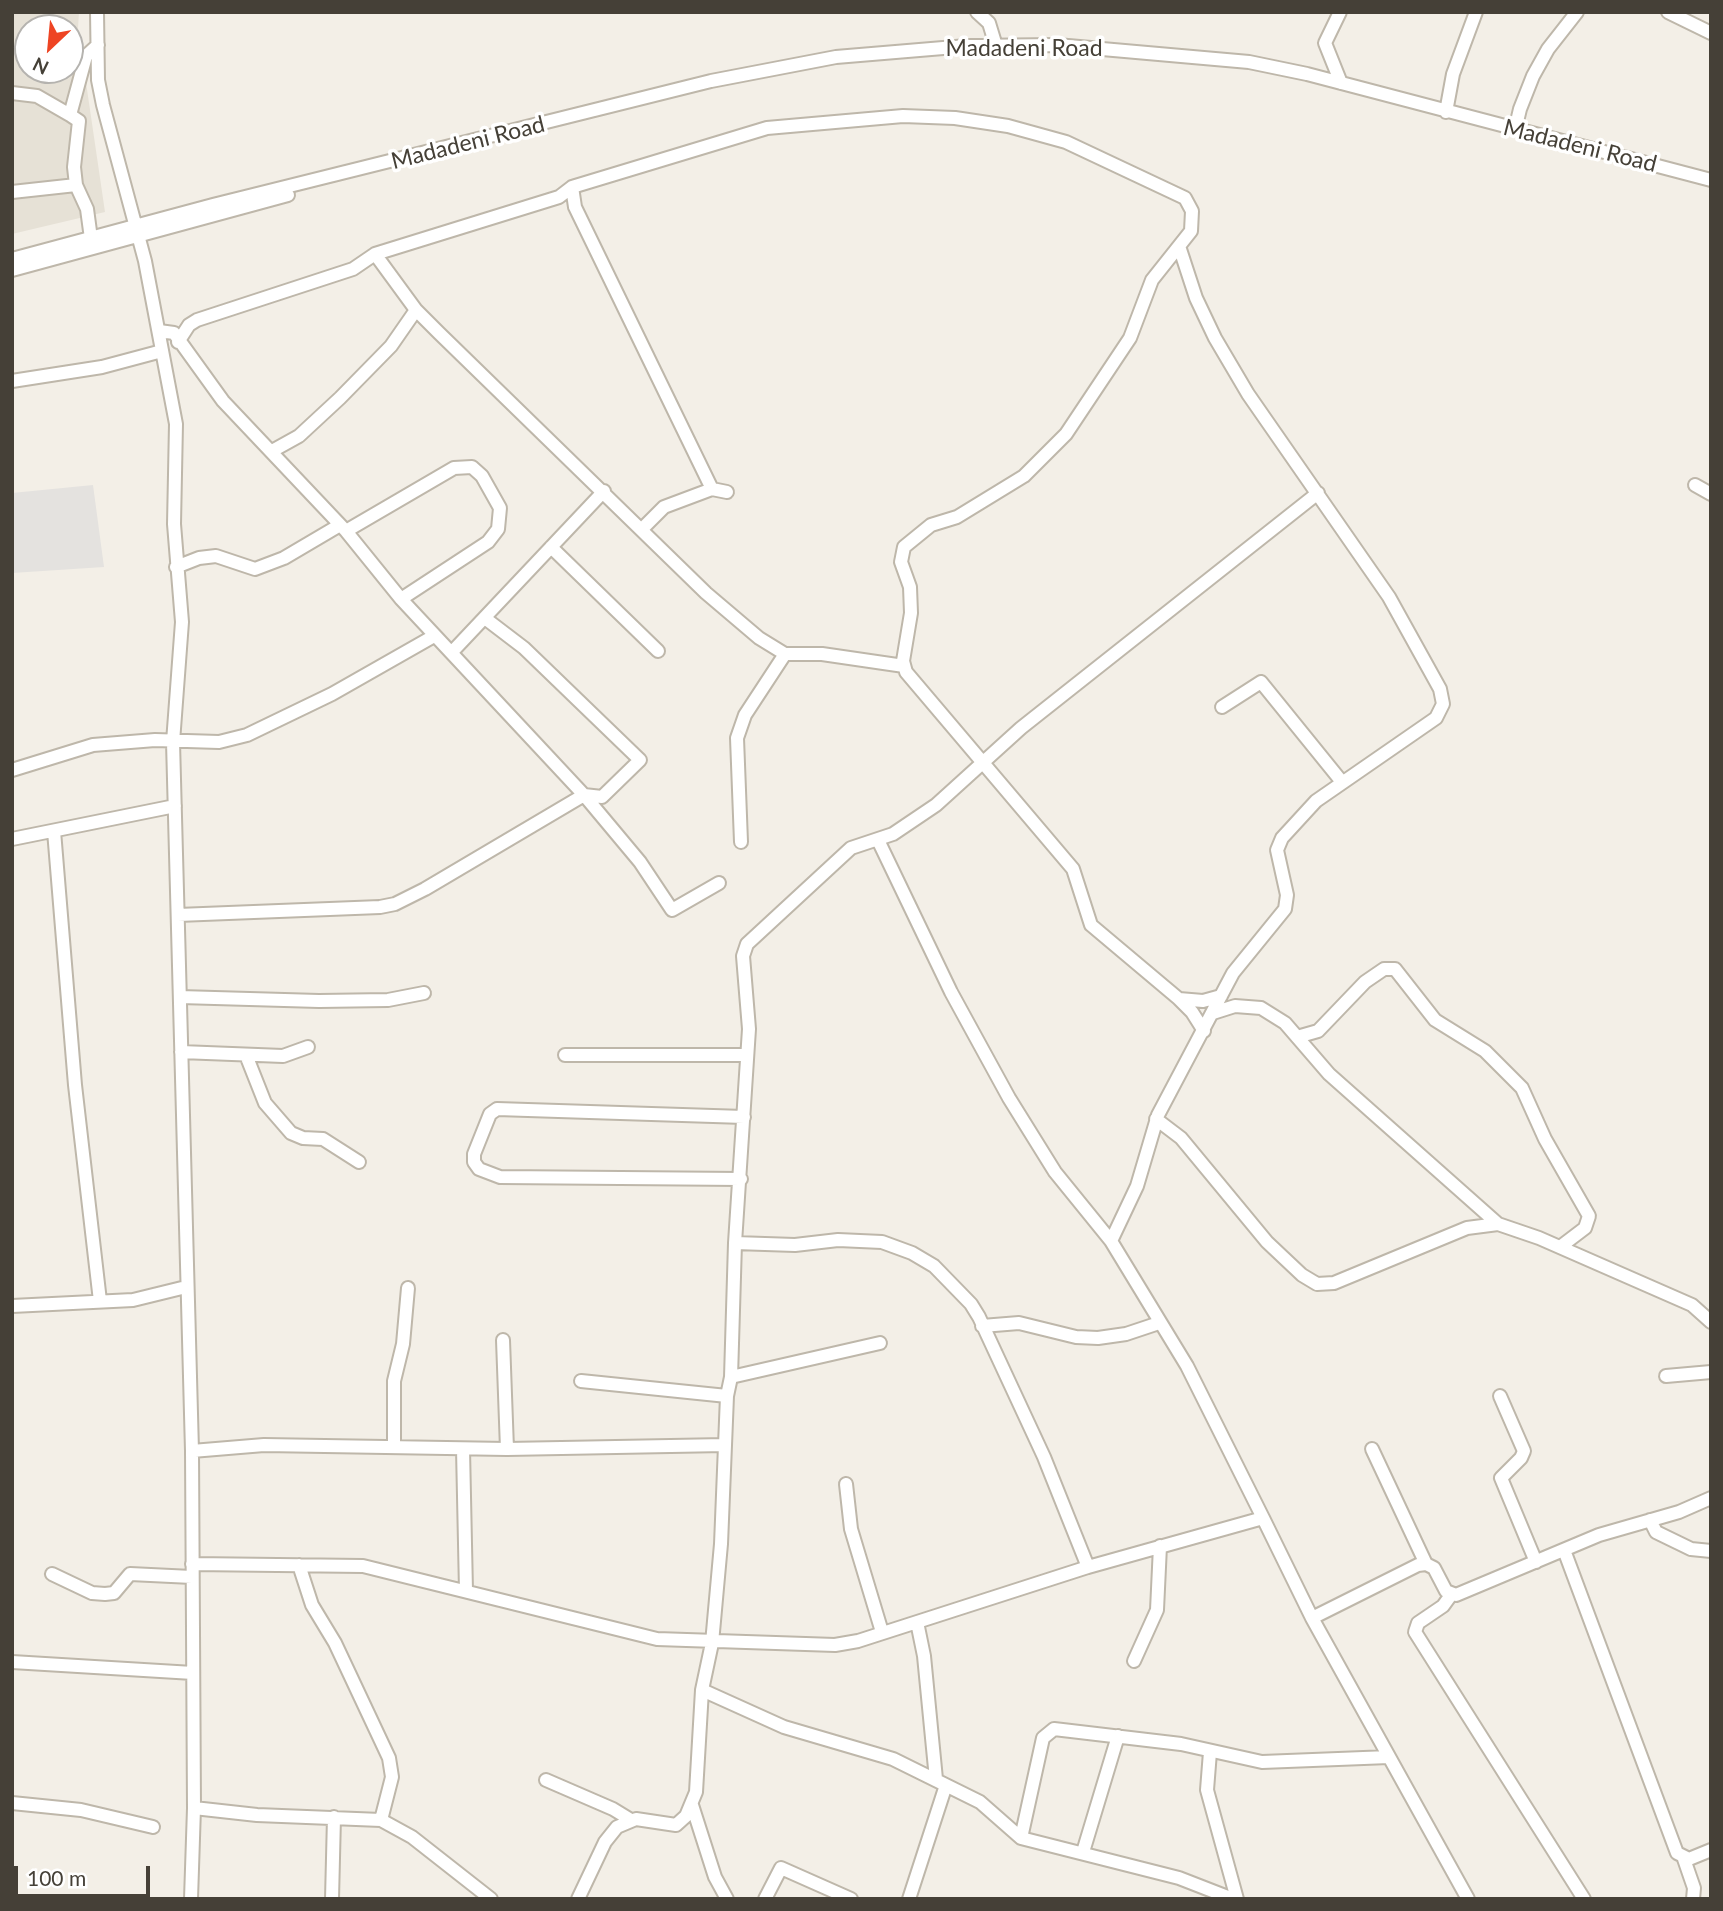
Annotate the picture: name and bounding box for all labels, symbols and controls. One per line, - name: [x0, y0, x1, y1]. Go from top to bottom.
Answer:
- north arrow: [14, 14, 84, 84]
- street label: Madadeni Road: [945, 35, 1103, 63]
- text: N: [29, 53, 52, 80]
- street label: Madadeni Road: [388, 111, 548, 175]
- street label: Madadeni Road: [1500, 114, 1660, 178]
- scale bar: [18, 1852, 154, 1896]
- text: 100 m: [27, 1865, 86, 1890]

